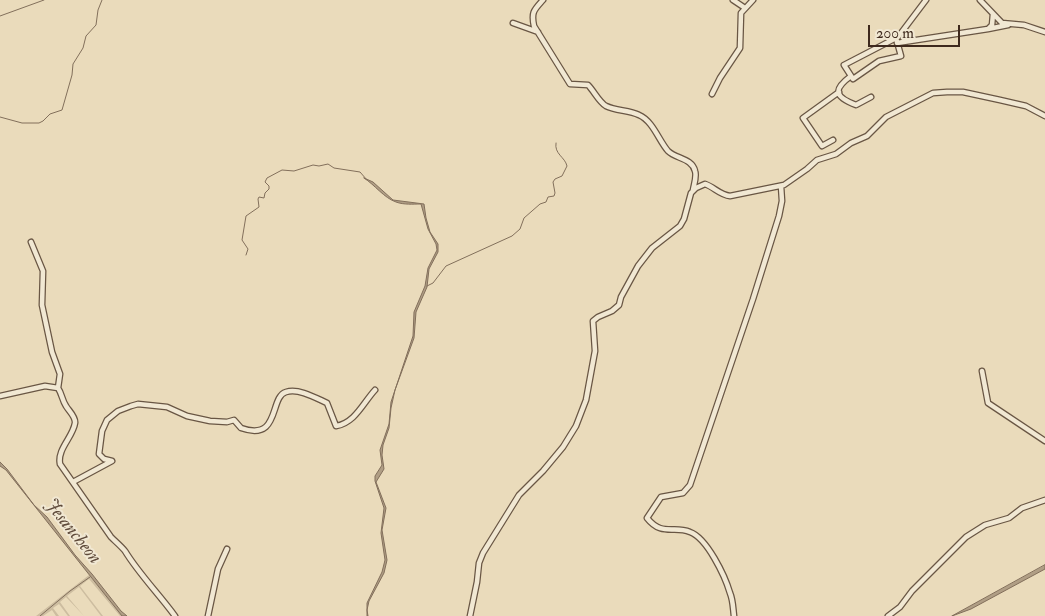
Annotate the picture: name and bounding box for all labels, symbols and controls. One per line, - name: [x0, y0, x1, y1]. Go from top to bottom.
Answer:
- scale bar: [870, 15, 962, 47]
- text: 200 m: [876, 24, 914, 43]
- water label: Jesancheon: [39, 495, 105, 569]

